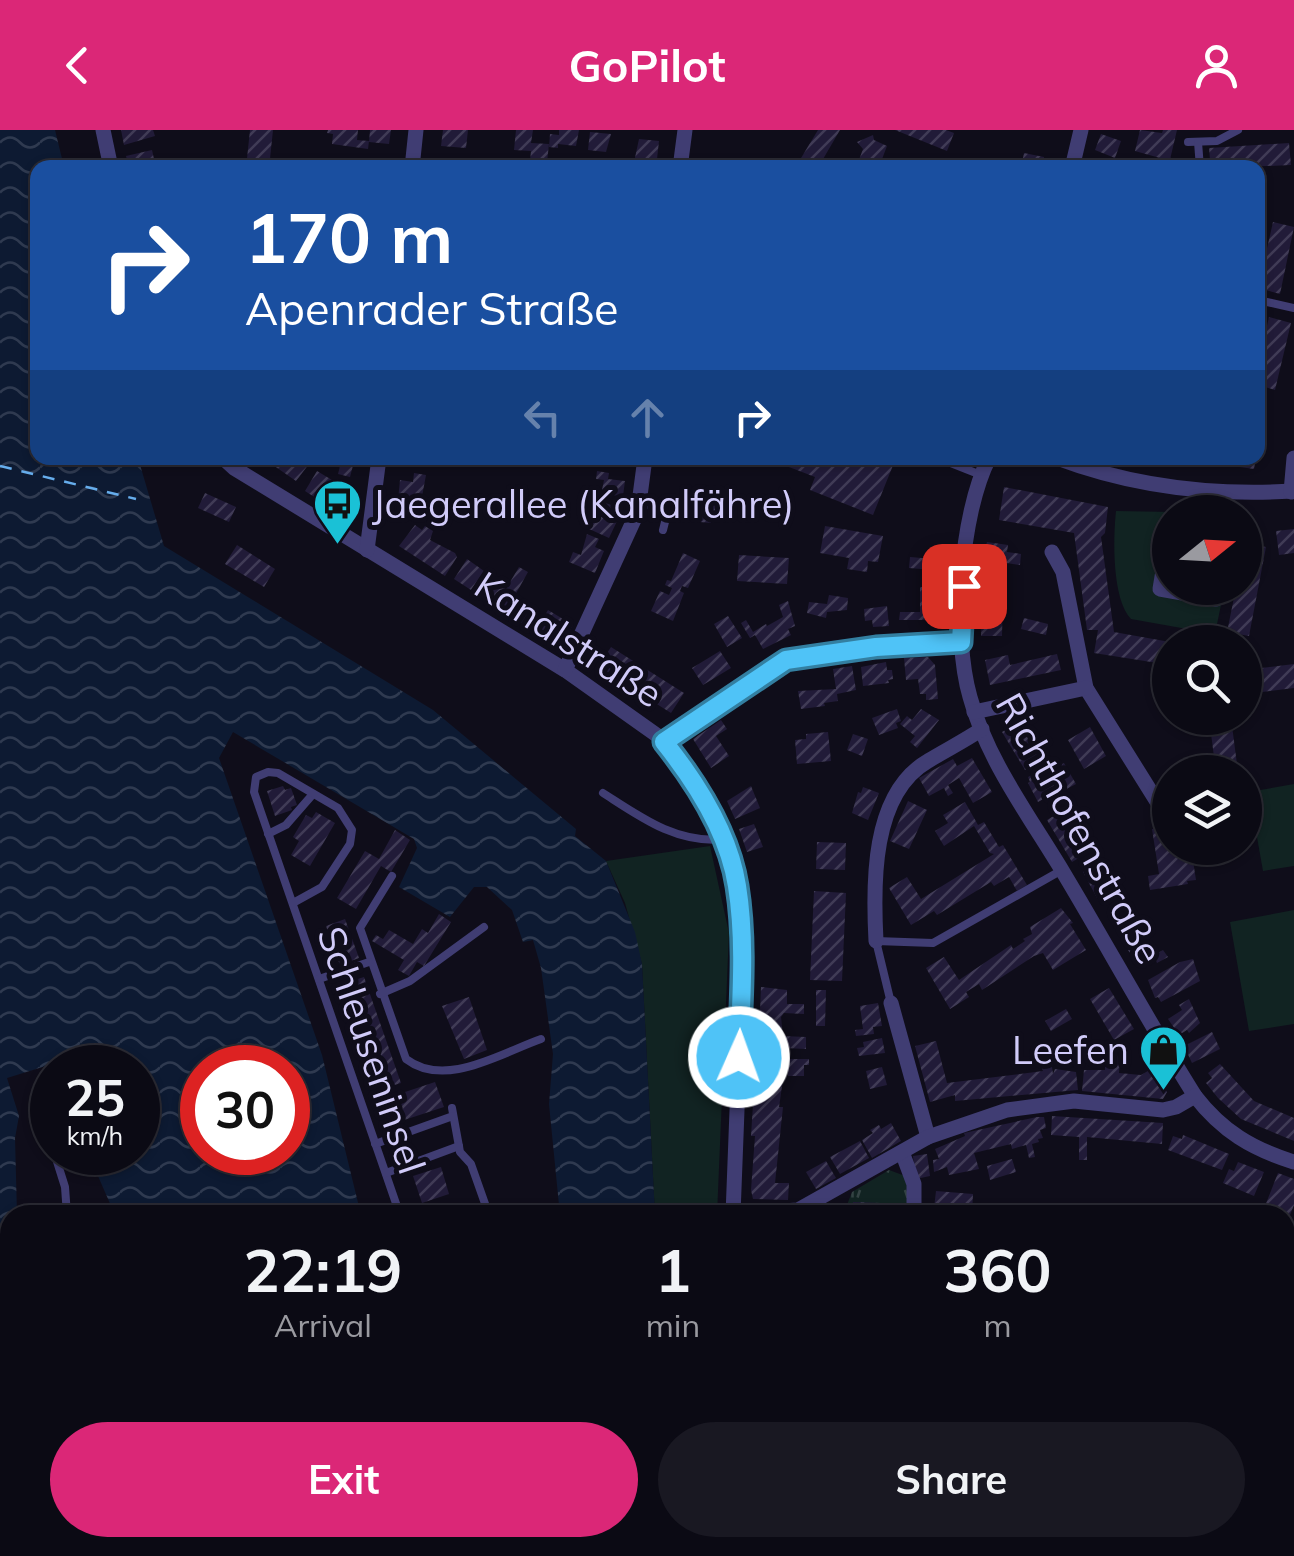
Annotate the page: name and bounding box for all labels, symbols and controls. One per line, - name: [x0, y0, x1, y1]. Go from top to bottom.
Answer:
- text: GoPilot: [569, 37, 725, 93]
- icon: back: [50, 38, 105, 93]
- icon: person: [1189, 38, 1244, 93]
- text: 170 m: [245, 193, 453, 281]
- icon: right: [80, 200, 210, 330]
- text: Apenrader Straße: [245, 280, 618, 336]
- icon: left: [515, 390, 570, 445]
- icon: ahead: [620, 390, 675, 445]
- icon: right: [725, 390, 780, 445]
- bus stop icon: Jaegerallee (Kanalfähre): [311, 478, 363, 546]
- place label: Jaegerallee (Kanalfähre): [372, 480, 794, 528]
- north arrow: [1152, 495, 1262, 605]
- map controls: [1152, 495, 1262, 865]
- pin: [922, 544, 1007, 629]
- icon: arrive: [937, 559, 992, 614]
- street label: Kanalstraße: [466, 561, 672, 717]
- button: search: [1152, 625, 1262, 735]
- street label: Richthofenstraße: [986, 684, 1174, 972]
- button: layers: [1152, 755, 1262, 865]
- street label: Schleuseninsel: [307, 920, 437, 1180]
- position arrow: [687, 1005, 791, 1109]
- shop icon: Leefen: [1138, 1024, 1190, 1092]
- place label: Leefen: [1012, 1026, 1129, 1074]
- speed limit sign: 30: [180, 1045, 310, 1175]
- text: 25: [65, 1066, 125, 1129]
- text: km/h: [67, 1120, 123, 1151]
- text: 22:19: [243, 1232, 402, 1307]
- text: 1: [655, 1232, 691, 1307]
- text: 360: [944, 1232, 1052, 1307]
- text: Arrival: [274, 1305, 372, 1345]
- text: min: [646, 1305, 700, 1345]
- text: m: [984, 1305, 1012, 1345]
- button: Exit: [50, 1422, 638, 1537]
- button: Share: [658, 1422, 1245, 1537]

